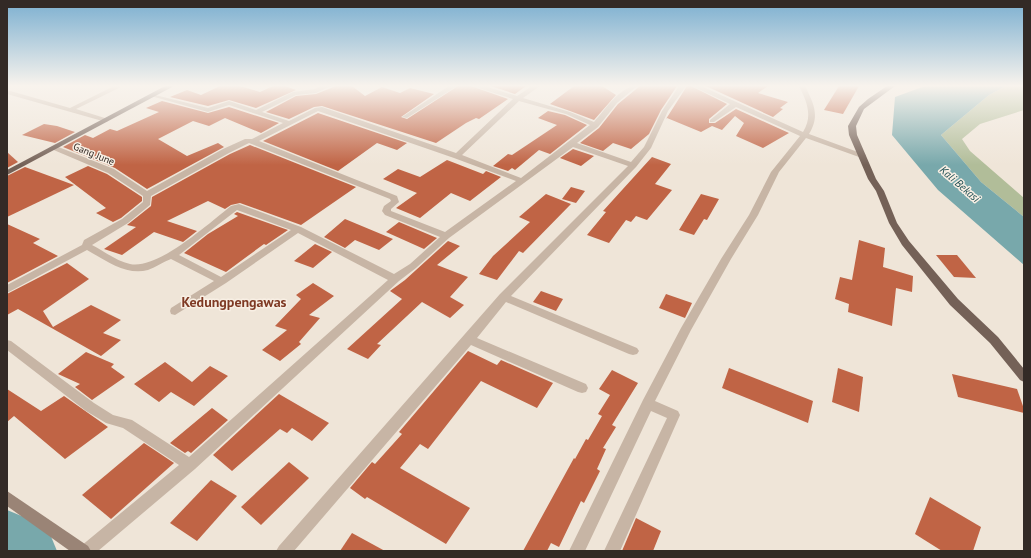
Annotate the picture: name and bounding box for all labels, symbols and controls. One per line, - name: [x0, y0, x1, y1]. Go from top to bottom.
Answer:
- street label: Gang June: [71, 140, 117, 168]
- water label: Kali Bekasi: [937, 163, 984, 206]
- district label: Kedungpengawas: [181, 293, 287, 311]

